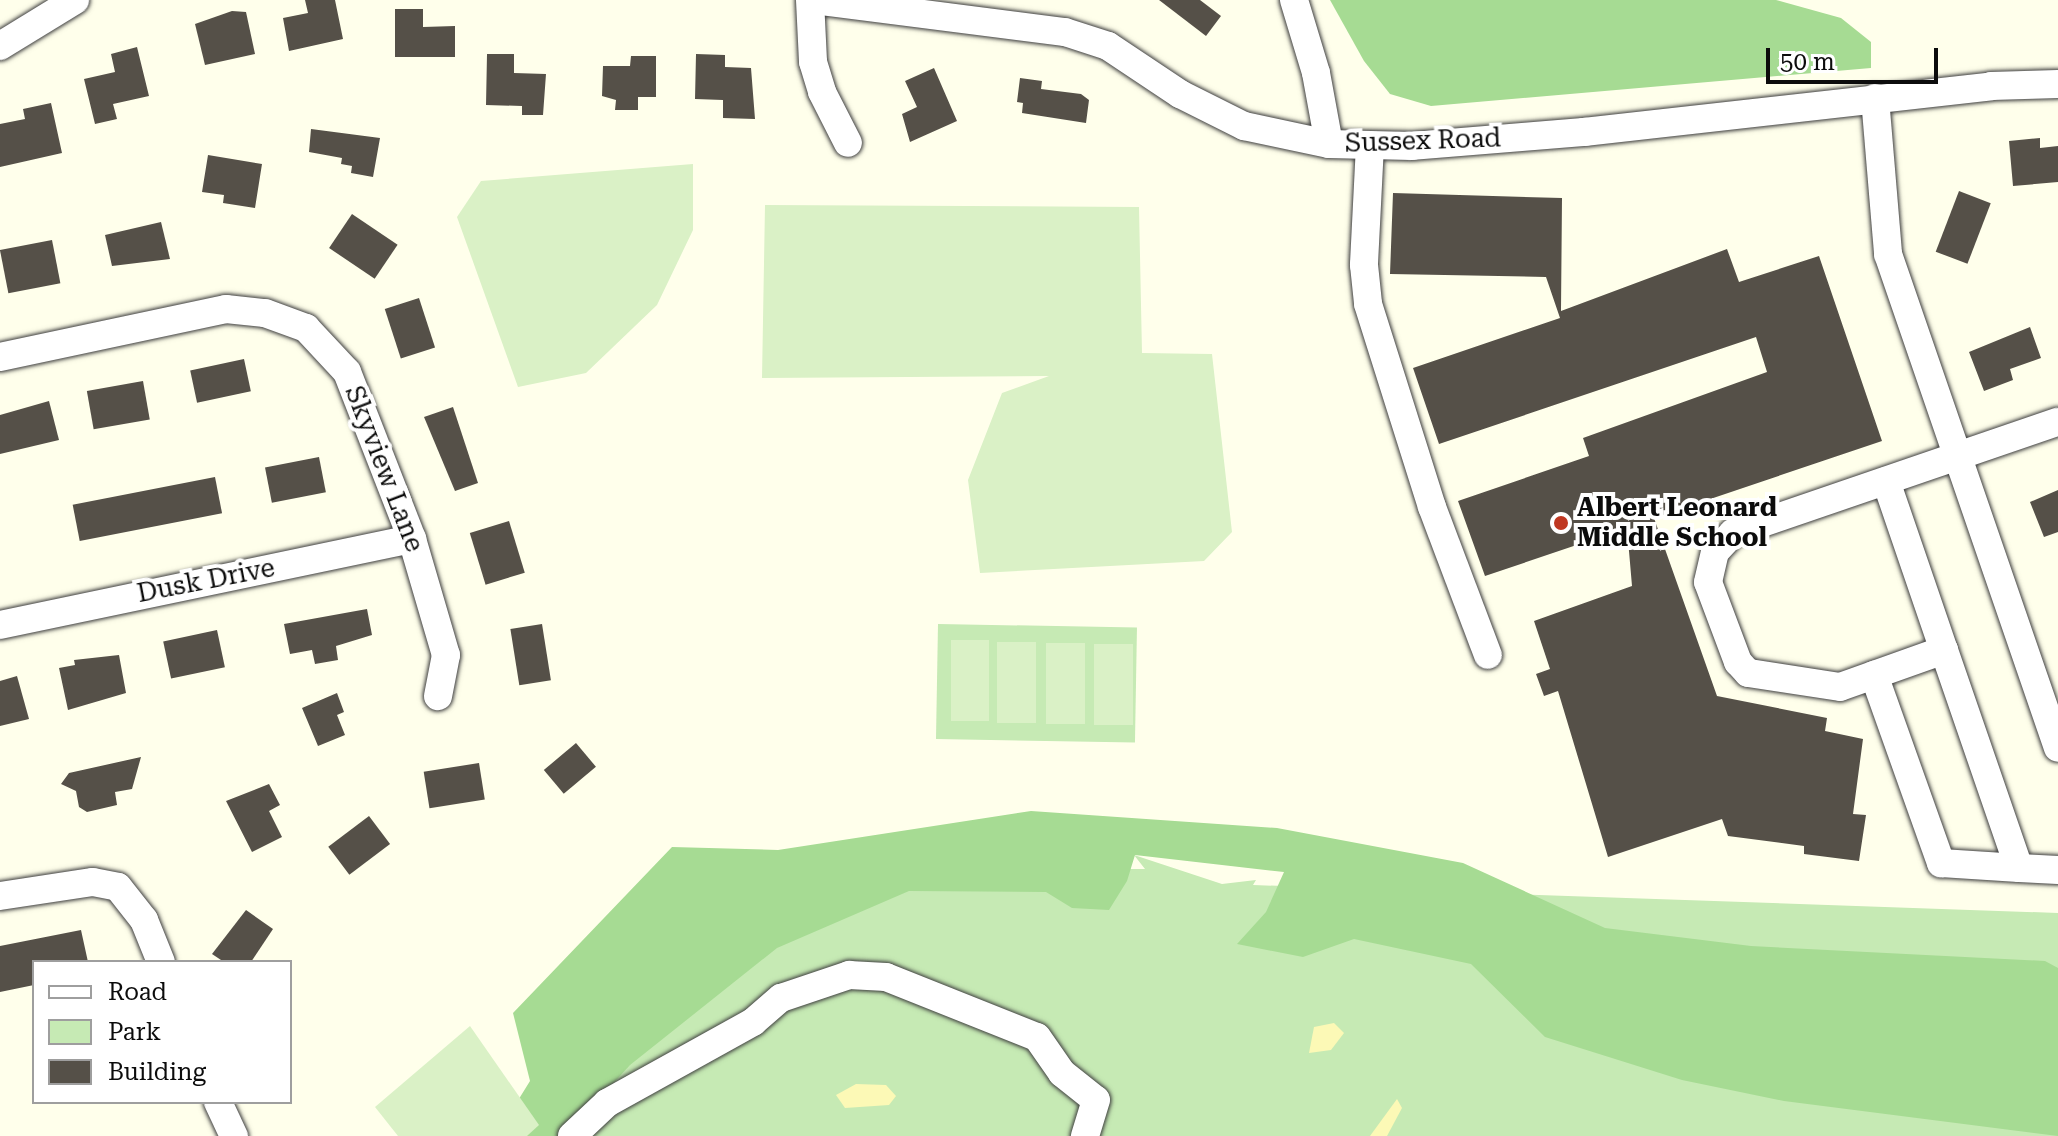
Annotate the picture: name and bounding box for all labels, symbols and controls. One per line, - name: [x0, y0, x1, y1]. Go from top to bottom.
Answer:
- scale bar: [1770, 32, 1942, 82]
- text: 50 m: [1780, 48, 1835, 76]
- street label: Sussex Road: [1344, 123, 1502, 159]
- street label: Skyview Lane: [338, 382, 430, 556]
- place label: Albert Leonard Middle School: [1577, 492, 1777, 554]
- marker: Albert Leonard Middle School: [1552, 514, 1570, 532]
- street label: Dusk Drive: [134, 552, 278, 610]
- legend: [32, 960, 292, 1104]
- text: Road: [108, 978, 167, 1006]
- text: Park: [108, 1018, 161, 1046]
- text: Building: [108, 1058, 206, 1086]

